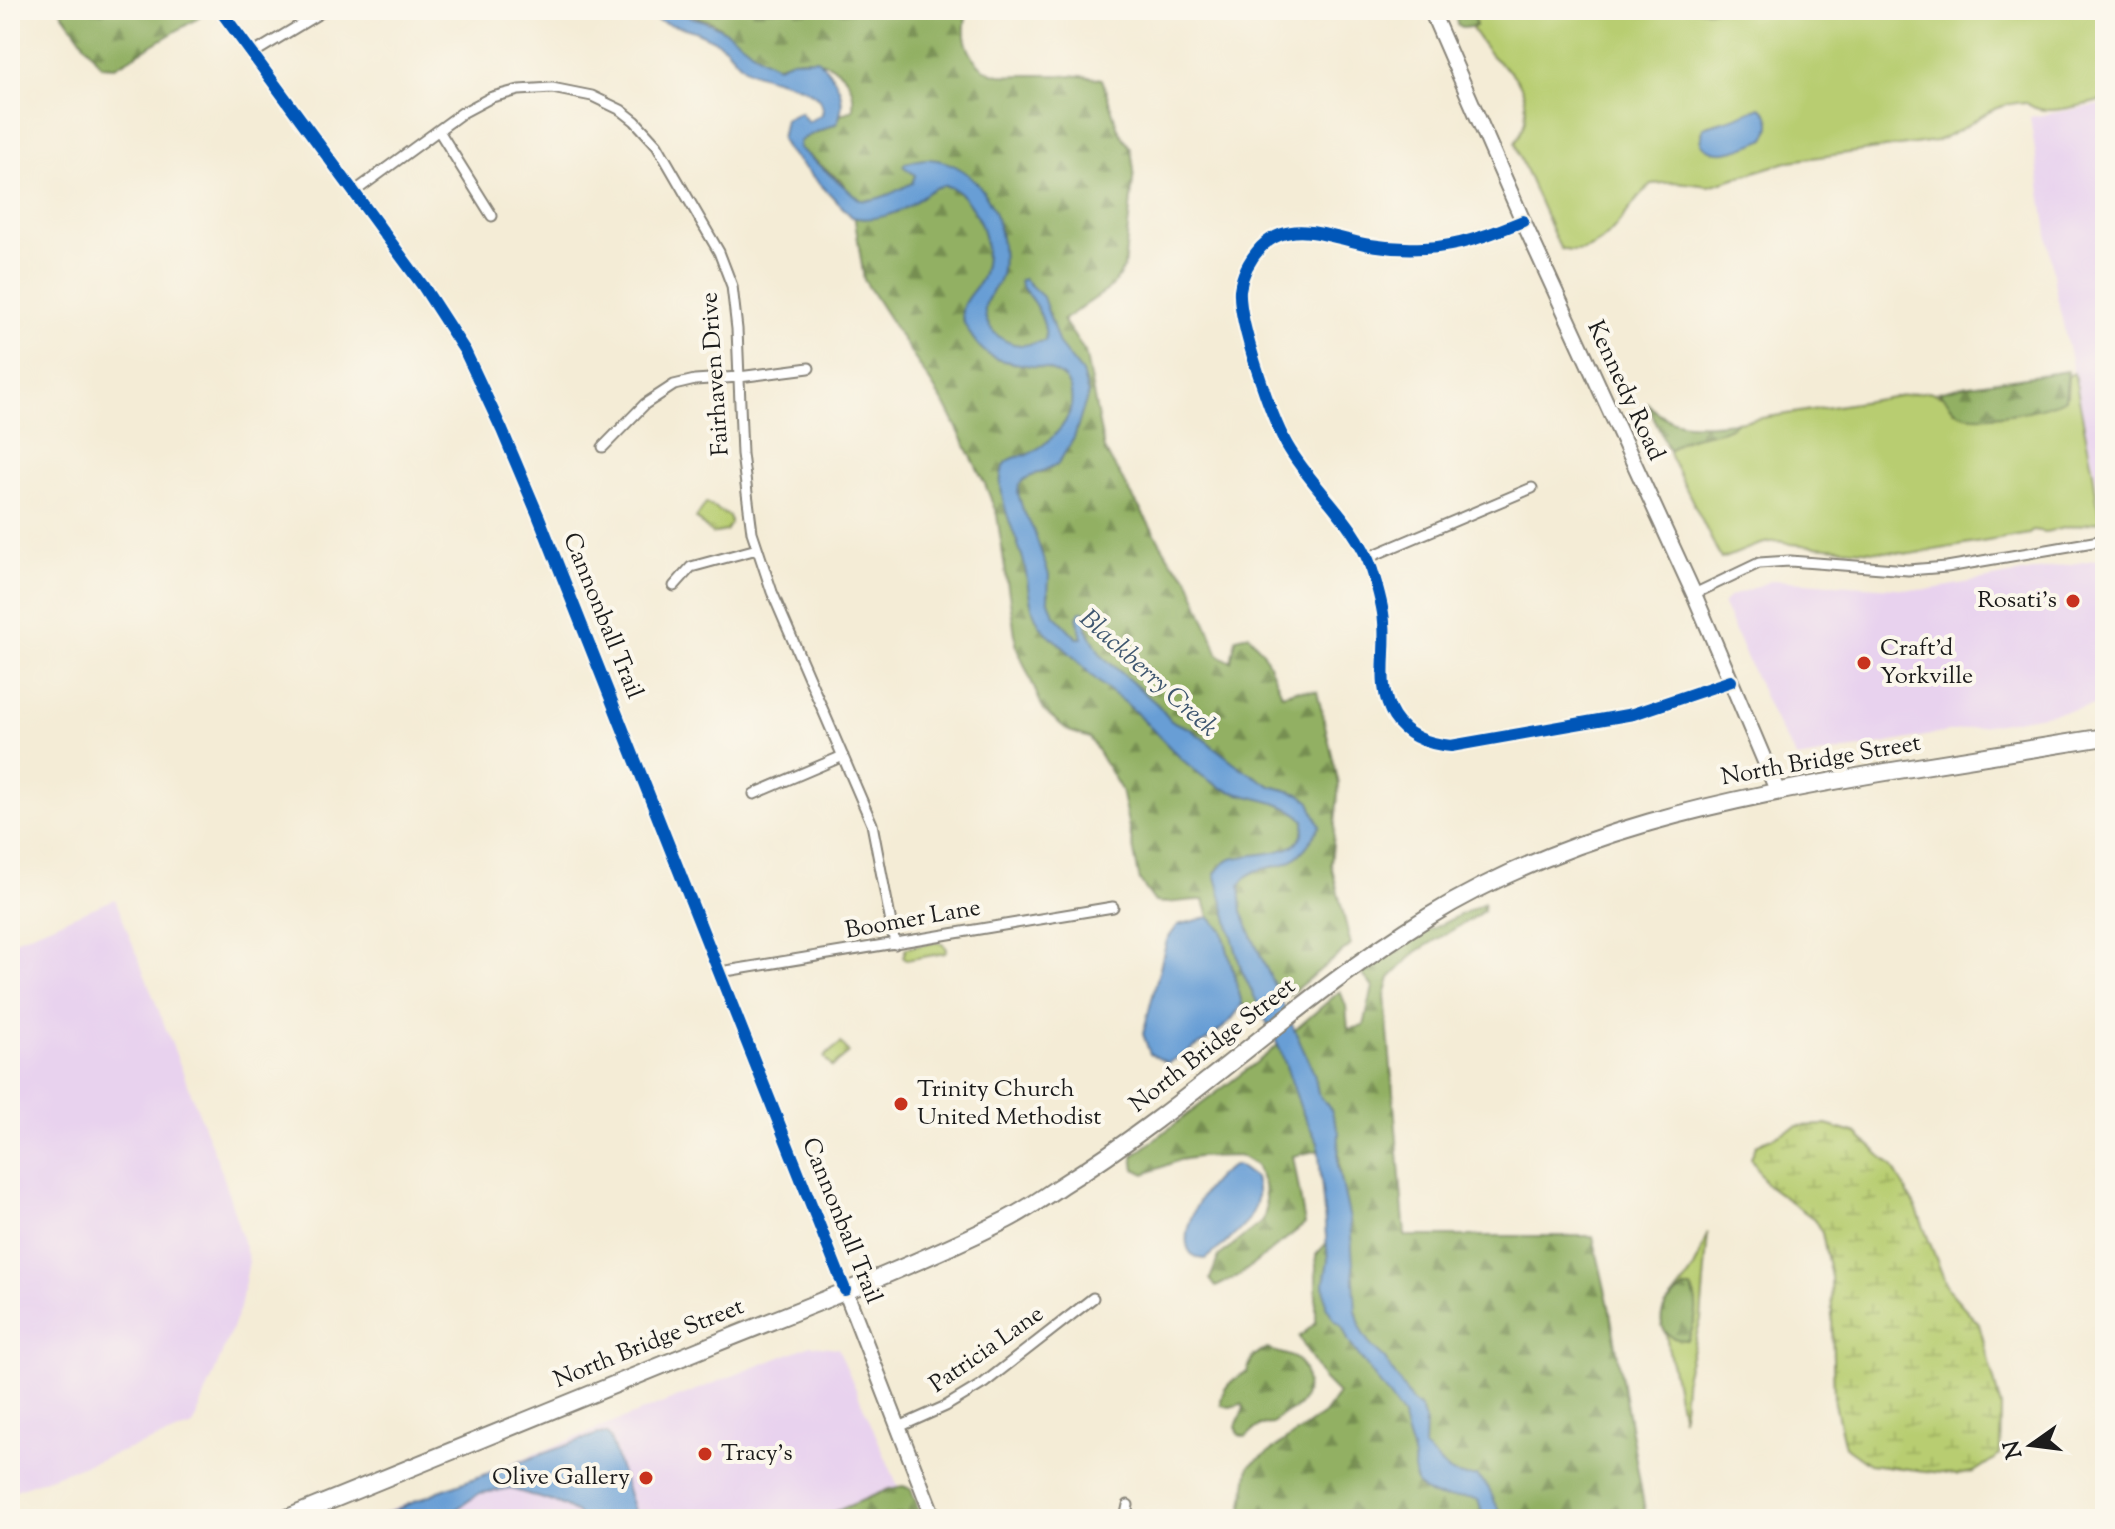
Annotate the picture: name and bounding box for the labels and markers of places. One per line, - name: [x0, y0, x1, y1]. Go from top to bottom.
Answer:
- place label: Rosati's: [1977, 584, 2057, 618]
- marker: Rosati's: [2064, 592, 2082, 610]
- place label: Craft'd Yorkville: [1880, 632, 1973, 694]
- marker: Craft'd Yorkville: [1855, 654, 1873, 672]
- place label: Trinity Church United Methodist: [917, 1073, 1101, 1135]
- marker: Trinity Church United Methodist: [892, 1095, 910, 1113]
- place label: Tracy's: [721, 1437, 793, 1471]
- marker: Tracy's: [696, 1445, 714, 1463]
- place label: Olive Gallery: [492, 1461, 630, 1495]
- marker: Olive Gallery: [637, 1469, 655, 1487]

